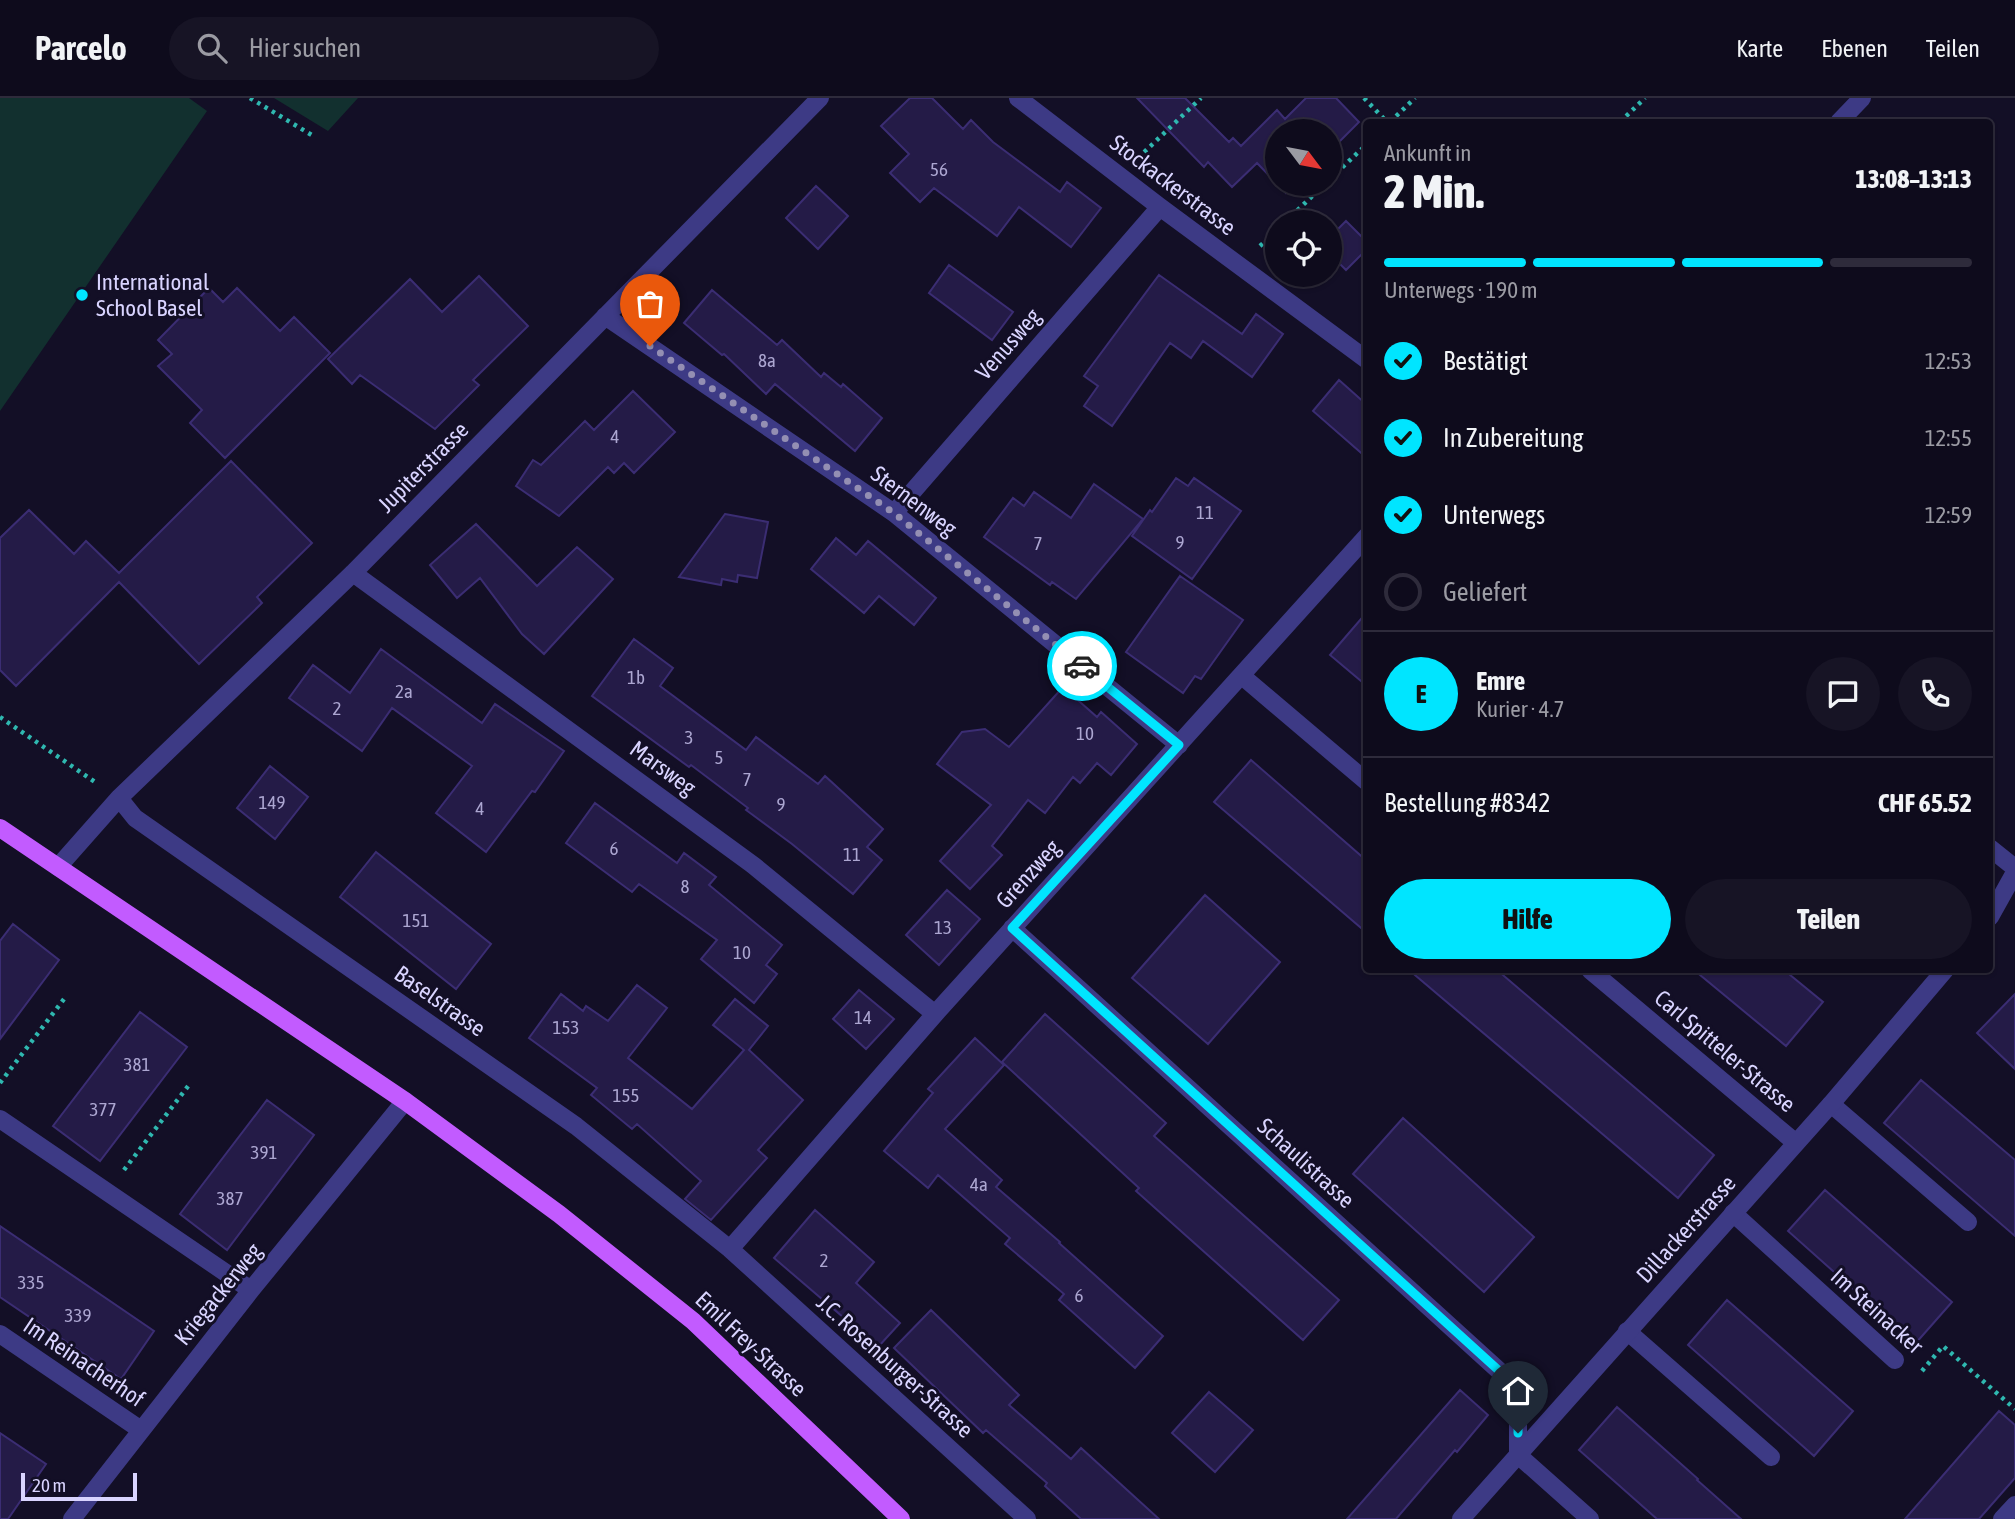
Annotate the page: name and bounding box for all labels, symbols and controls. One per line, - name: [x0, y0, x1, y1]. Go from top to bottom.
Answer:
- search box: [169, 17, 659, 80]
- text: Parcelo: [35, 29, 127, 67]
- icon: search: [193, 29, 231, 67]
- text: Hier suchen: [249, 33, 361, 63]
- text: Karte: [1736, 35, 1783, 62]
- text: Ebenen: [1821, 35, 1888, 62]
- text: Teilen: [1926, 35, 1980, 62]
- north arrow: [1265, 119, 1342, 196]
- map controls: [1265, 119, 1342, 287]
- street label: Stockackerstrasse: [1105, 129, 1241, 241]
- text: Ankunft in: [1384, 140, 1471, 166]
- house number: 56: [930, 158, 948, 180]
- text: 13:08–13:13: [1855, 164, 1972, 194]
- text: 2 Min.: [1384, 165, 1484, 218]
- button: locate: [1265, 210, 1342, 287]
- place label: International School Basel: [96, 269, 209, 321]
- pin: [620, 274, 680, 346]
- text: Unterwegs · 190 m: [1384, 277, 1538, 303]
- icon: bag: [631, 285, 669, 323]
- marker: International School Basel: [74, 287, 90, 303]
- street label: Venusweg: [970, 303, 1046, 385]
- icon: check: [1384, 342, 1422, 380]
- text: Bestätigt: [1443, 346, 1528, 376]
- text: 12:53: [1925, 348, 1972, 374]
- house number: 8a: [758, 349, 776, 371]
- street label: Jupiterstrasse: [373, 417, 473, 517]
- icon: check: [1384, 419, 1422, 457]
- text: In Zubereitung: [1443, 423, 1583, 453]
- house number: 4: [611, 425, 620, 447]
- text: 12:55: [1925, 425, 1972, 451]
- street label: Sternenweg: [866, 461, 962, 541]
- icon: check: [1384, 496, 1422, 534]
- text: Unterwegs: [1443, 500, 1545, 530]
- house number: 11: [1196, 501, 1214, 523]
- text: 12:59: [1925, 502, 1972, 528]
- house number: 9: [1176, 531, 1185, 553]
- house number: 7: [1034, 532, 1042, 554]
- text: Geliefert: [1443, 577, 1527, 607]
- courier: [1047, 631, 1117, 701]
- icon: car: [1063, 647, 1101, 685]
- button: chat: [1806, 657, 1880, 731]
- button: phone: [1898, 657, 1972, 731]
- house number: 1b: [627, 666, 645, 688]
- text: Emre: [1476, 666, 1525, 696]
- text: E: [1415, 679, 1427, 709]
- house number: 2a: [395, 680, 413, 702]
- text: Kurier · 4.7: [1476, 696, 1564, 722]
- house number: 2: [333, 697, 341, 719]
- house number: 10: [1076, 722, 1094, 744]
- house number: 3: [685, 726, 693, 748]
- street label: Marsweg: [625, 735, 701, 801]
- house number: 5: [715, 746, 723, 768]
- house number: 7: [743, 768, 751, 790]
- text: Bestellung #8342: [1384, 788, 1550, 818]
- text: CHF 65.52: [1878, 788, 1972, 818]
- house number: 149: [259, 791, 285, 813]
- house number: 9: [777, 793, 786, 815]
- house number: 4: [476, 797, 485, 819]
- street label: Grenzweg: [991, 834, 1065, 913]
- house number: 6: [610, 837, 619, 859]
- house number: 11: [843, 843, 861, 865]
- house number: 8: [681, 875, 690, 897]
- button: Hilfe: [1384, 879, 1671, 959]
- button: Teilen: [1685, 879, 1972, 959]
- house number: 151: [403, 909, 429, 931]
- house number: 13: [934, 916, 952, 938]
- house number: 10: [733, 941, 751, 963]
- street label: Baselstrasse: [390, 960, 490, 1042]
- street label: Carl Spitteler-Strasse: [1650, 985, 1800, 1117]
- house number: 14: [854, 1006, 872, 1028]
- house number: 153: [553, 1016, 579, 1038]
- house number: 381: [124, 1053, 150, 1075]
- house number: 155: [613, 1084, 639, 1106]
- house number: 377: [90, 1098, 116, 1120]
- street label: Schaulistrasse: [1252, 1113, 1360, 1213]
- house number: 391: [251, 1141, 277, 1163]
- street label: Dillackerstrasse: [1631, 1170, 1741, 1288]
- house number: 4a: [970, 1173, 988, 1195]
- house number: 387: [217, 1187, 243, 1209]
- street label: Kriegackerweg: [169, 1238, 267, 1350]
- house number: 2: [820, 1249, 828, 1271]
- street label: Im Steinacker: [1826, 1263, 1929, 1360]
- house number: 335: [18, 1271, 44, 1293]
- house number: 6: [1075, 1284, 1084, 1306]
- street label: Emil Frey-Strasse: [690, 1286, 812, 1402]
- street label: J.C. Rosenburger-Strasse: [812, 1289, 978, 1443]
- house number: 339: [65, 1304, 91, 1326]
- street label: Im Reinacherhof: [19, 1312, 149, 1412]
- pin: [1488, 1361, 1548, 1433]
- icon: home: [1499, 1372, 1537, 1410]
- scale bar: [21, 1470, 136, 1502]
- text: 20 m: [32, 1474, 66, 1496]

